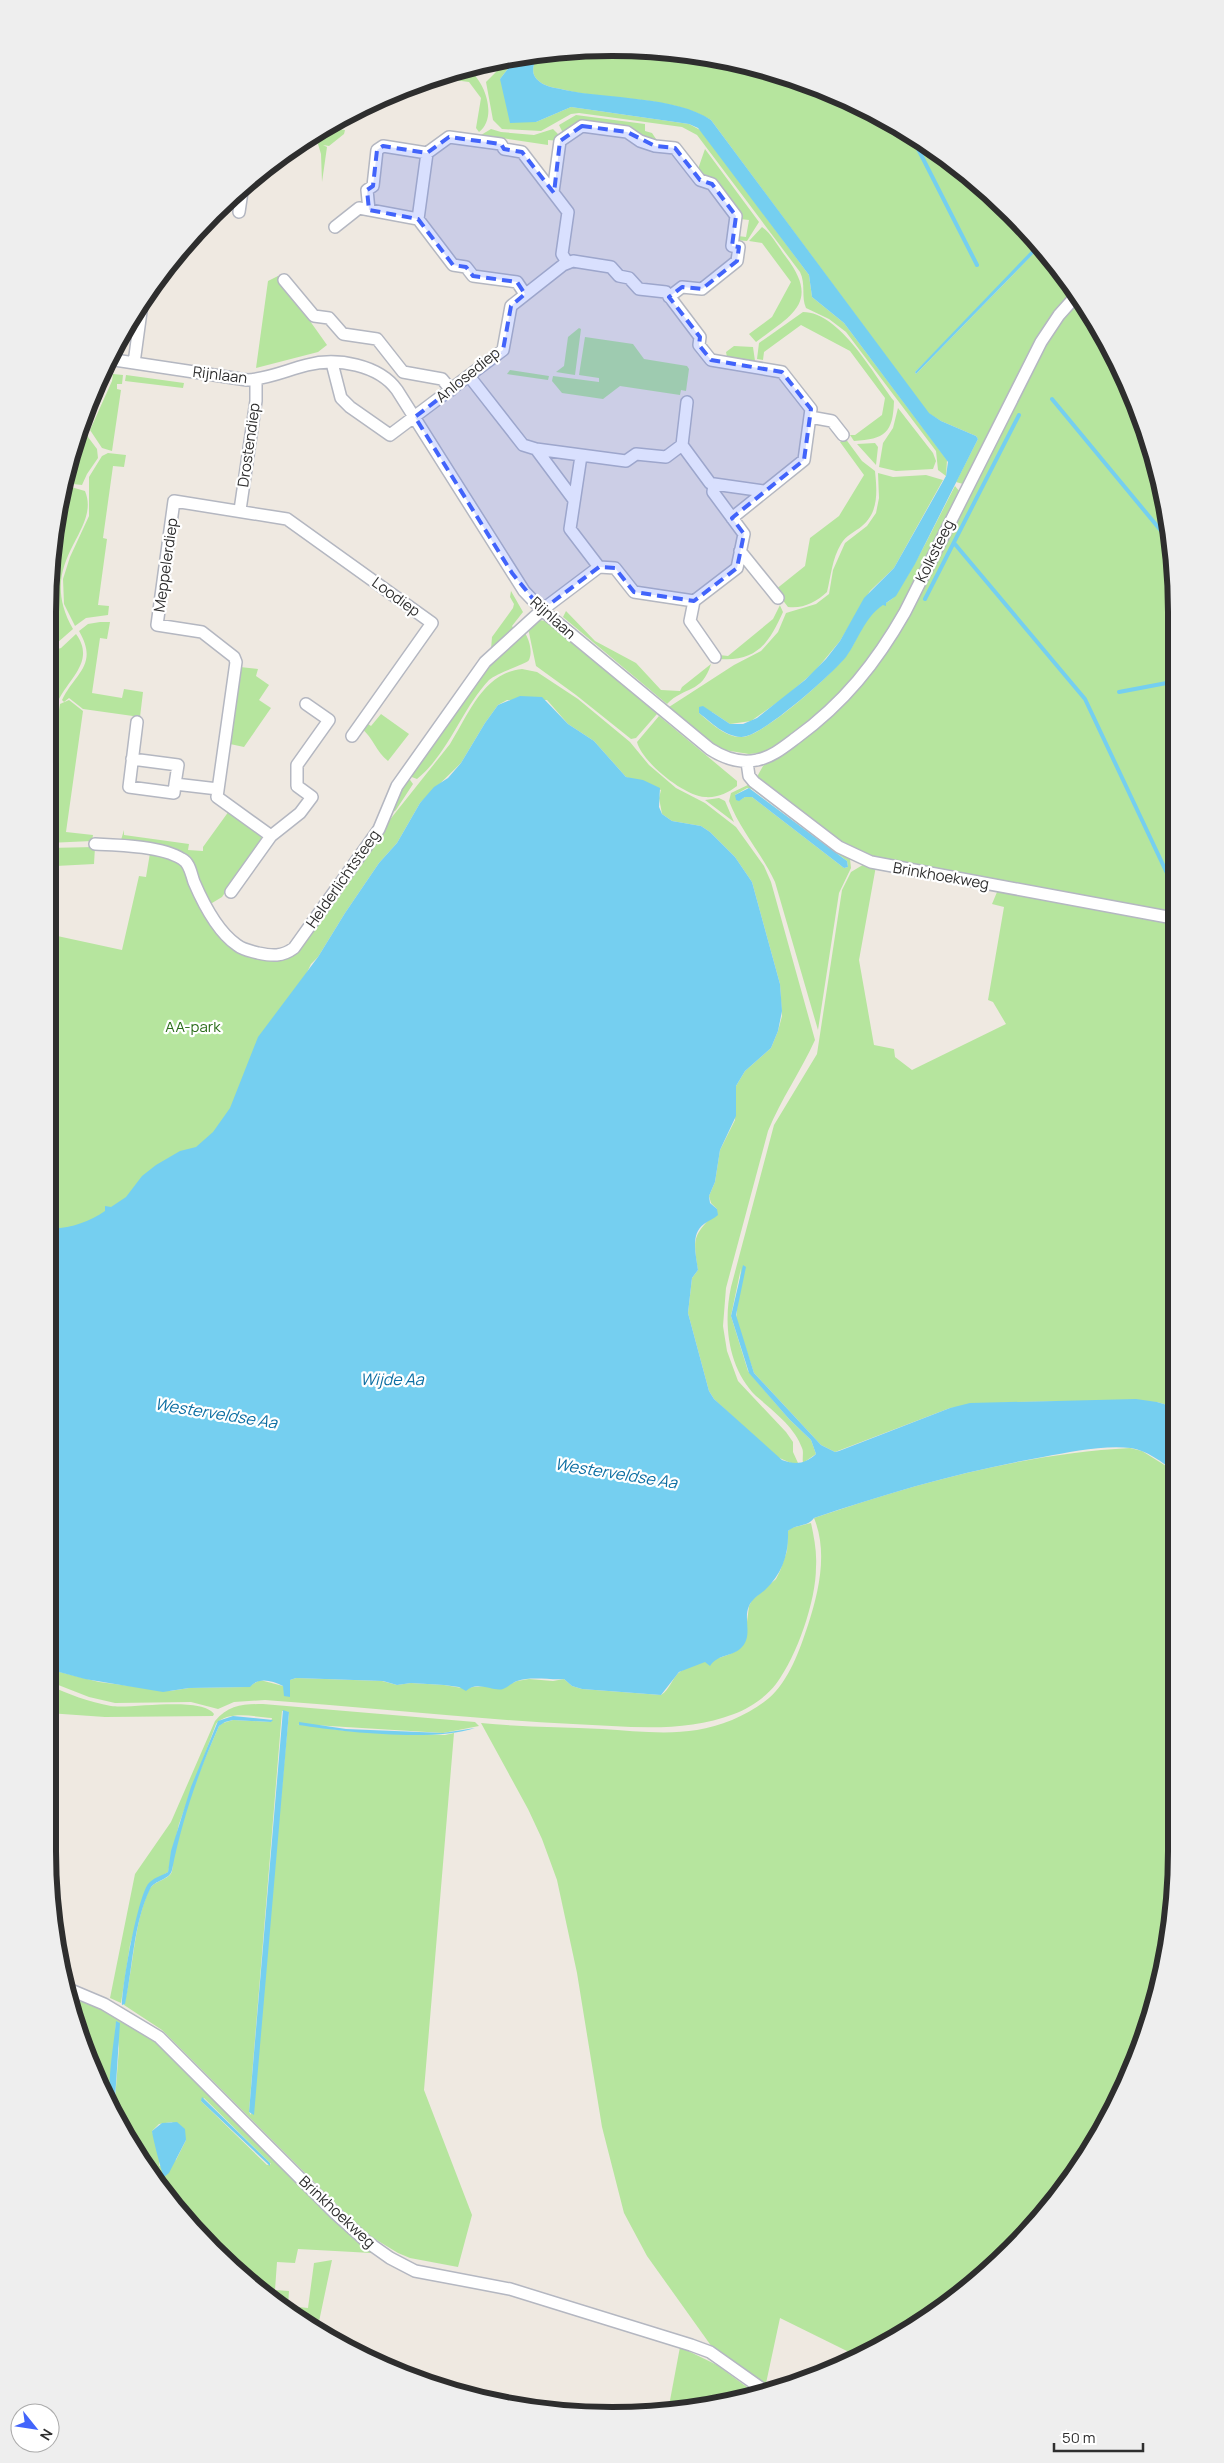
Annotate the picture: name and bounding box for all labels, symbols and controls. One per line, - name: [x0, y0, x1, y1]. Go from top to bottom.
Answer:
- street label: Anlosediep: [431, 342, 504, 407]
- street label: Rijnlaan: [192, 361, 249, 388]
- street label: Drostendiep: [232, 401, 265, 488]
- street label: Meppelerdiep: [148, 516, 183, 613]
- street label: Kolksteeg: [910, 516, 959, 586]
- street label: Loodiep: [368, 572, 425, 621]
- street label: Rijnlaan: [526, 592, 581, 644]
- street label: Helderlichtsteeg: [301, 825, 384, 932]
- street label: Brinkhoekweg: [891, 857, 991, 894]
- park label: AA-park: [165, 1016, 221, 1037]
- water label: Wijde Aa: [360, 1368, 425, 1390]
- water label: Westerveldse Aa: [153, 1392, 280, 1434]
- water label: Westerveldse Aa: [553, 1452, 680, 1494]
- street label: Brinkhoekweg: [295, 2171, 380, 2252]
- north arrow: [10, 2403, 60, 2453]
- scale bar: [1054, 2420, 1143, 2452]
- text: N: [36, 2426, 57, 2444]
- text: 50 m: [1062, 2427, 1096, 2448]

